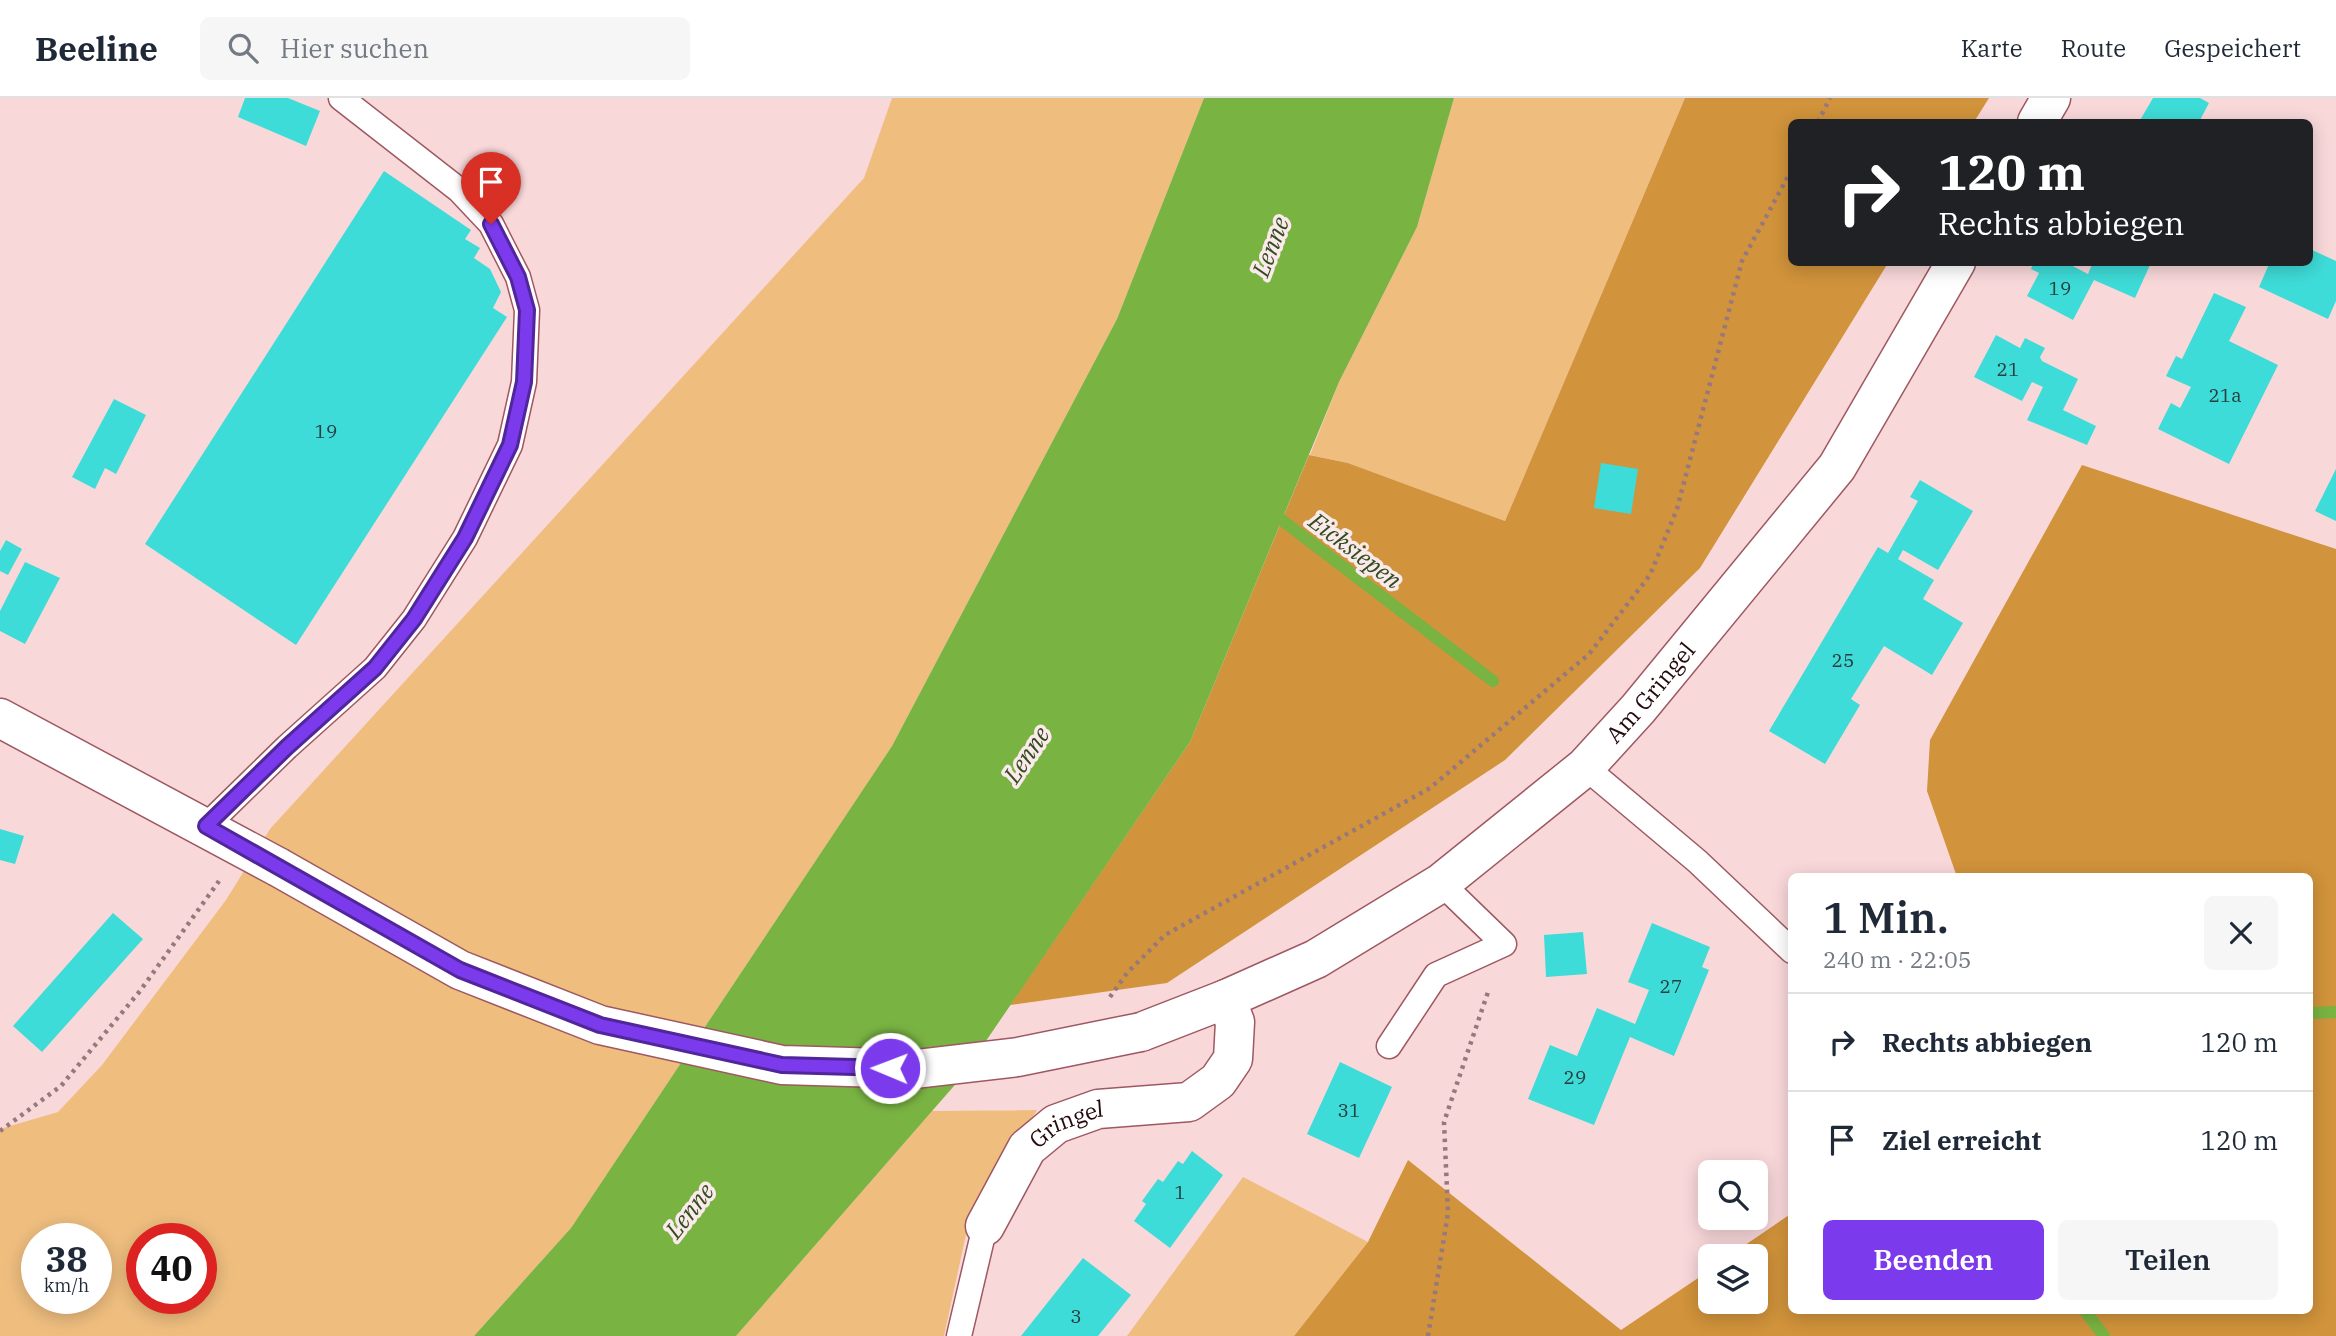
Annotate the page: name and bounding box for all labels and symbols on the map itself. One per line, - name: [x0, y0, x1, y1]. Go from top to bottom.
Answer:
- pin: [461, 152, 521, 224]
- water label: Lenne: [1244, 212, 1296, 282]
- house number: 19: [2049, 276, 2071, 300]
- house number: 21: [1997, 357, 2019, 381]
- house number: 21a: [2208, 383, 2242, 407]
- house number: 19: [315, 419, 337, 443]
- water label: Eicksiepen: [1302, 504, 1409, 596]
- street label: Am Gringel: [1598, 635, 1701, 749]
- house number: 25: [1832, 648, 1854, 672]
- water label: Lenne: [995, 720, 1057, 790]
- house number: 27: [1660, 974, 1682, 998]
- position arrow: [853, 1031, 927, 1105]
- house number: 29: [1564, 1065, 1586, 1089]
- street label: Gringel: [1022, 1093, 1105, 1154]
- house number: 31: [1338, 1098, 1360, 1122]
- water label: Lenne: [657, 1176, 721, 1245]
- house number: 1: [1174, 1180, 1186, 1204]
- speed limit sign: 40: [126, 1223, 217, 1314]
- house number: 3: [1070, 1304, 1082, 1328]

